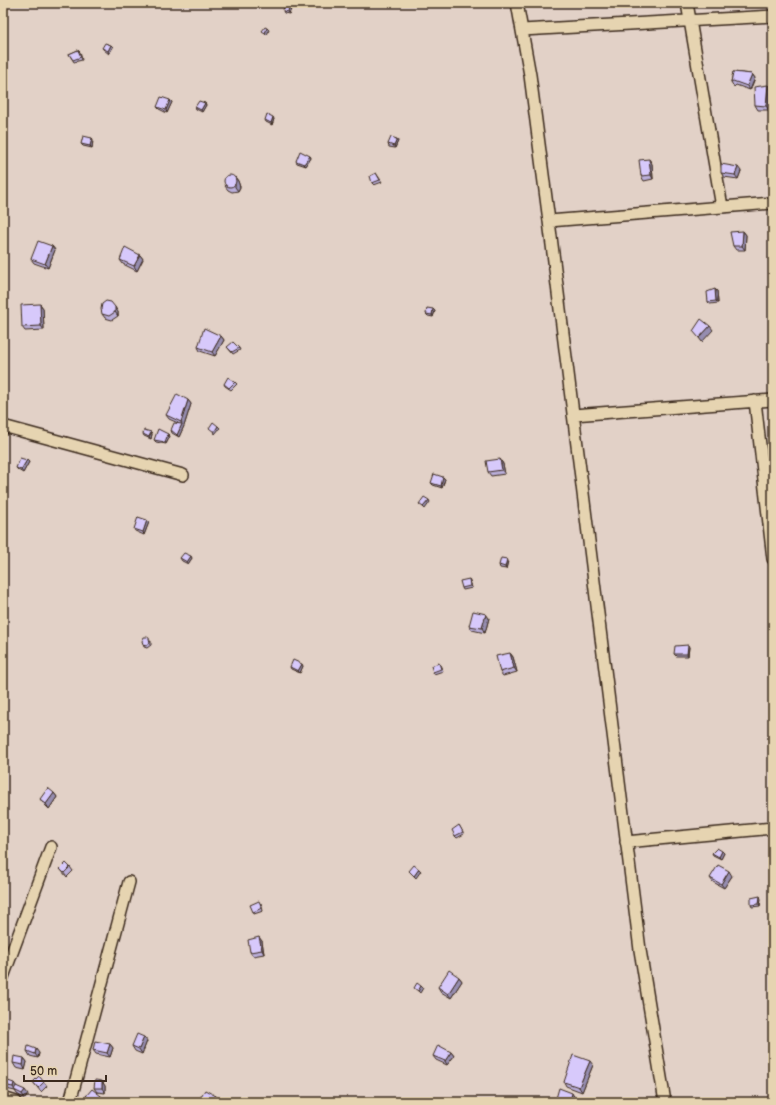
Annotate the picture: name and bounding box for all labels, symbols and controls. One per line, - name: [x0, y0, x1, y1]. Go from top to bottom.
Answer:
- scale bar: [24, 1057, 106, 1083]
- text: 50 m: [30, 1064, 57, 1079]

